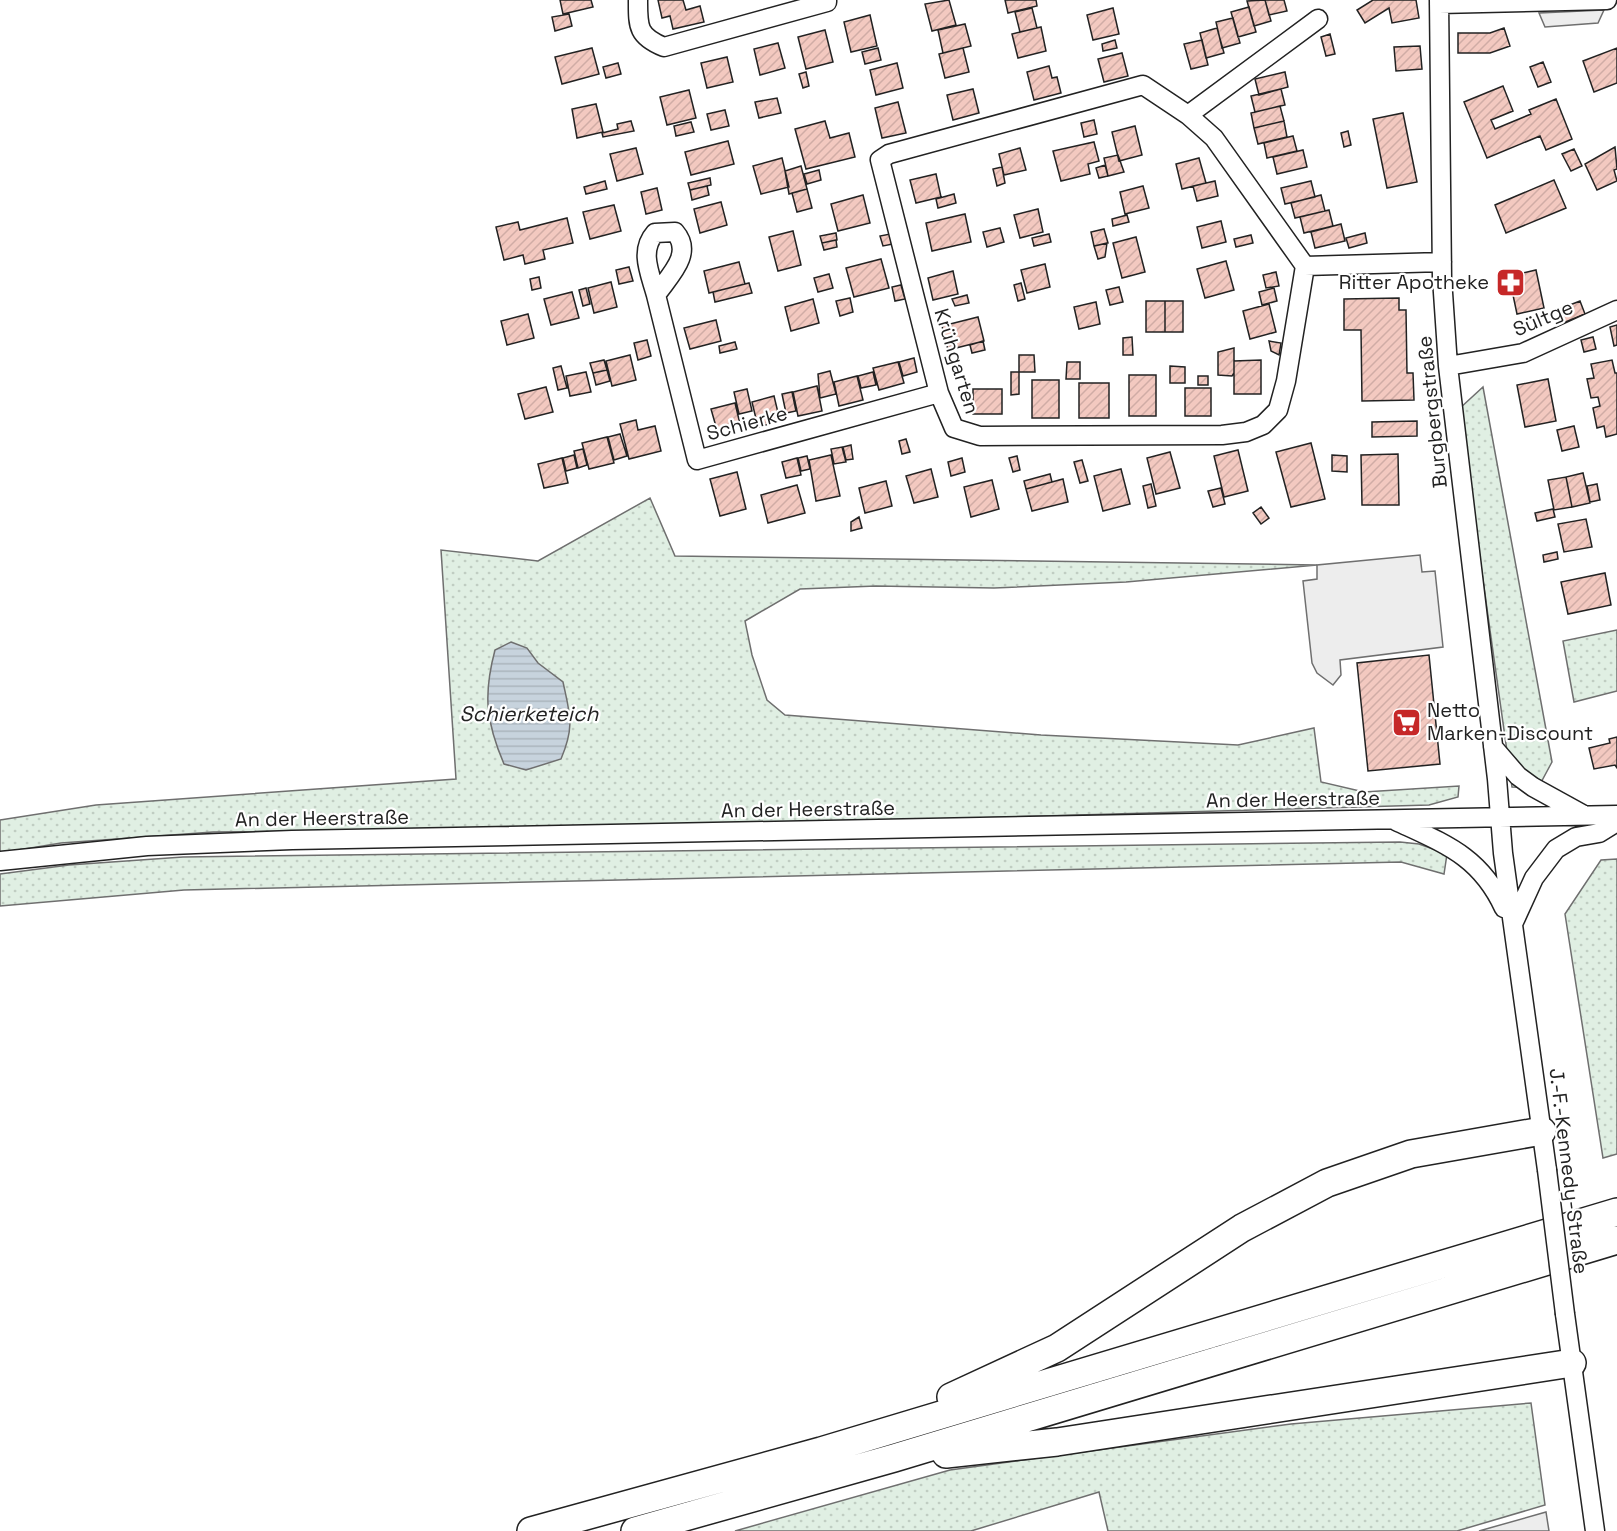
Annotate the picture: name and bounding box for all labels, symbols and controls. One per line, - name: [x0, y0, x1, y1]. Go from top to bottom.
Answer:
- pharmacy icon: Ritter Apotheke: [1494, 266, 1526, 298]
- place label: Ritter Apotheke: [1339, 269, 1489, 295]
- street label: Sültge: [1509, 294, 1577, 342]
- street label: Krühgarten: [929, 305, 985, 417]
- street label: Burgbergstraße: [1411, 335, 1453, 489]
- street label: Schierke: [704, 400, 790, 446]
- place label: Netto Marken-Discount: [1427, 697, 1593, 746]
- water label: Schierketeich: [460, 700, 600, 727]
- supermarket icon: Netto Marken-Discount: [1390, 706, 1422, 738]
- street label: An der Heerstraße: [1206, 784, 1380, 814]
- street label: An der Heerstraße: [721, 794, 895, 824]
- street label: An der Heerstraße: [235, 803, 409, 833]
- street label: J.-F.-Kennedy-Straße: [1543, 1067, 1595, 1275]

